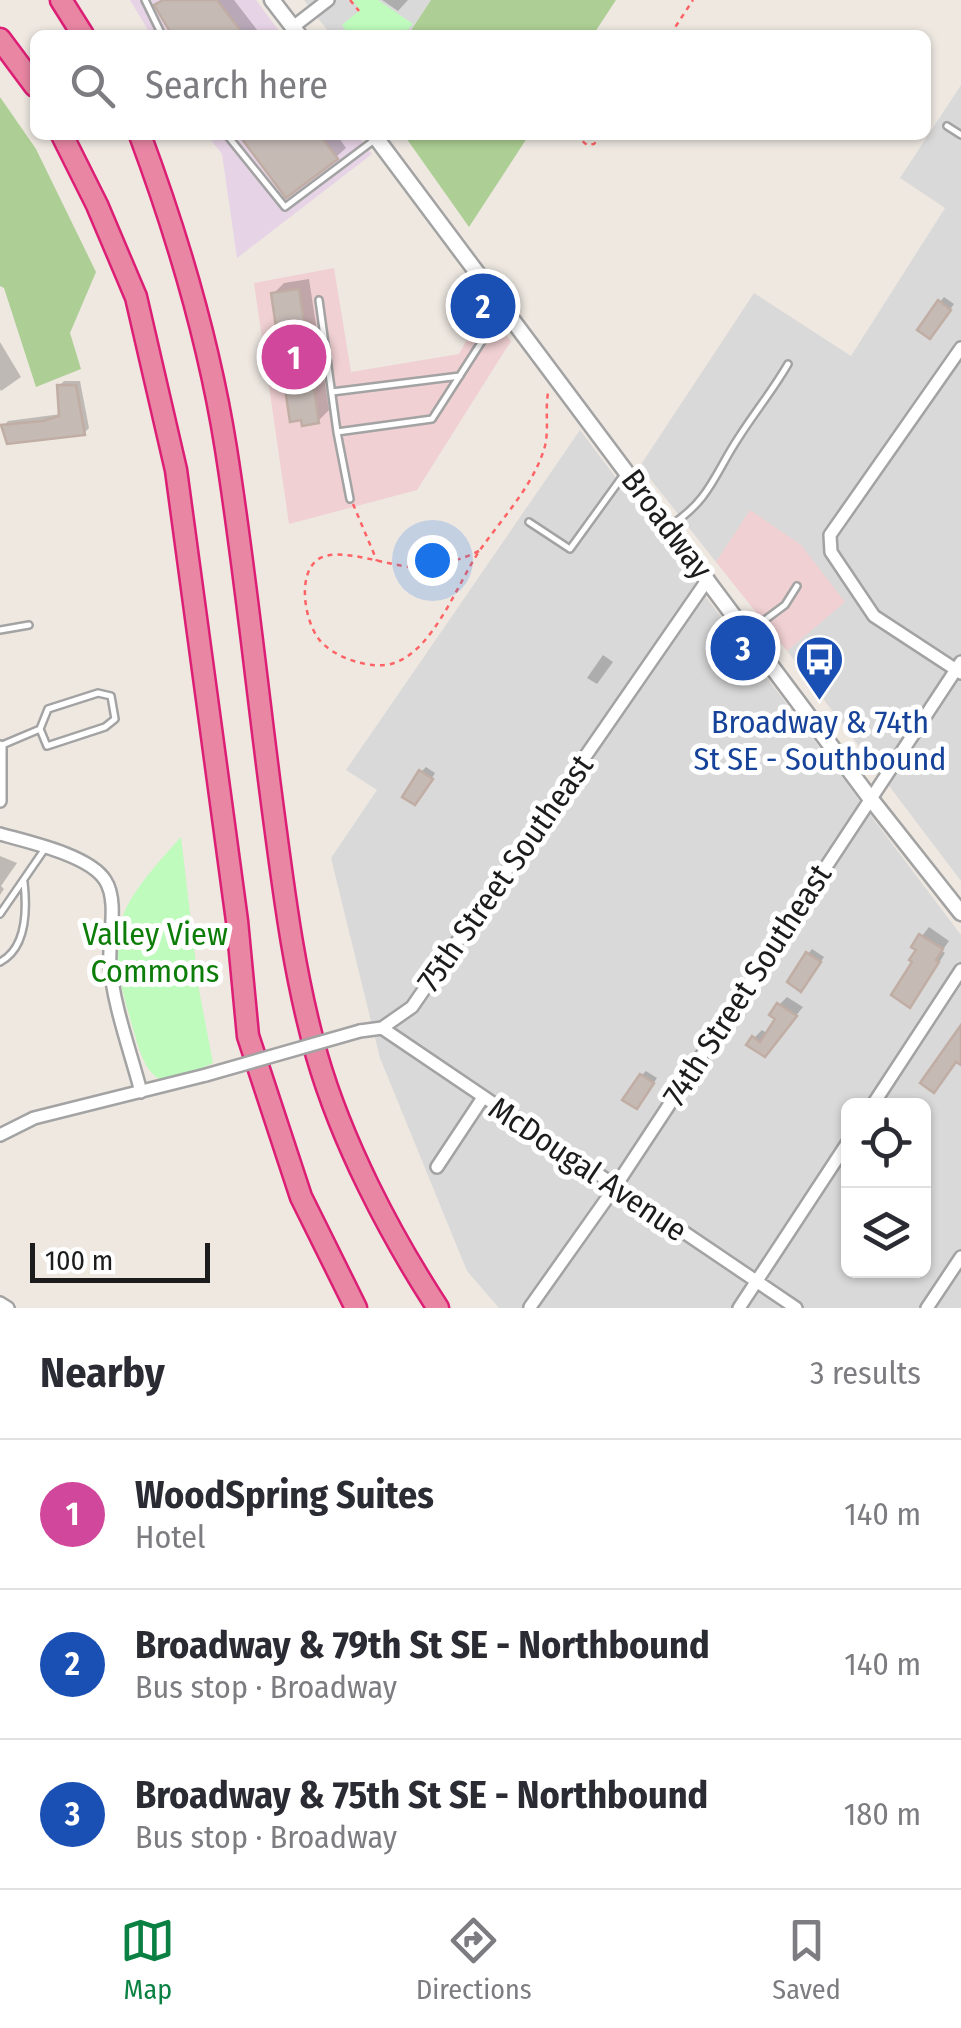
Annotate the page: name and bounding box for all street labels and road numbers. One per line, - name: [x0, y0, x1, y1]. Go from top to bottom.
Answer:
- street label: Broadway: [614, 462, 721, 587]
- street label: 75th Street Southeast: [409, 747, 601, 999]
- street label: 74th Street Southeast: [655, 857, 840, 1113]
- street label: McDougal Avenue: [482, 1089, 694, 1249]

